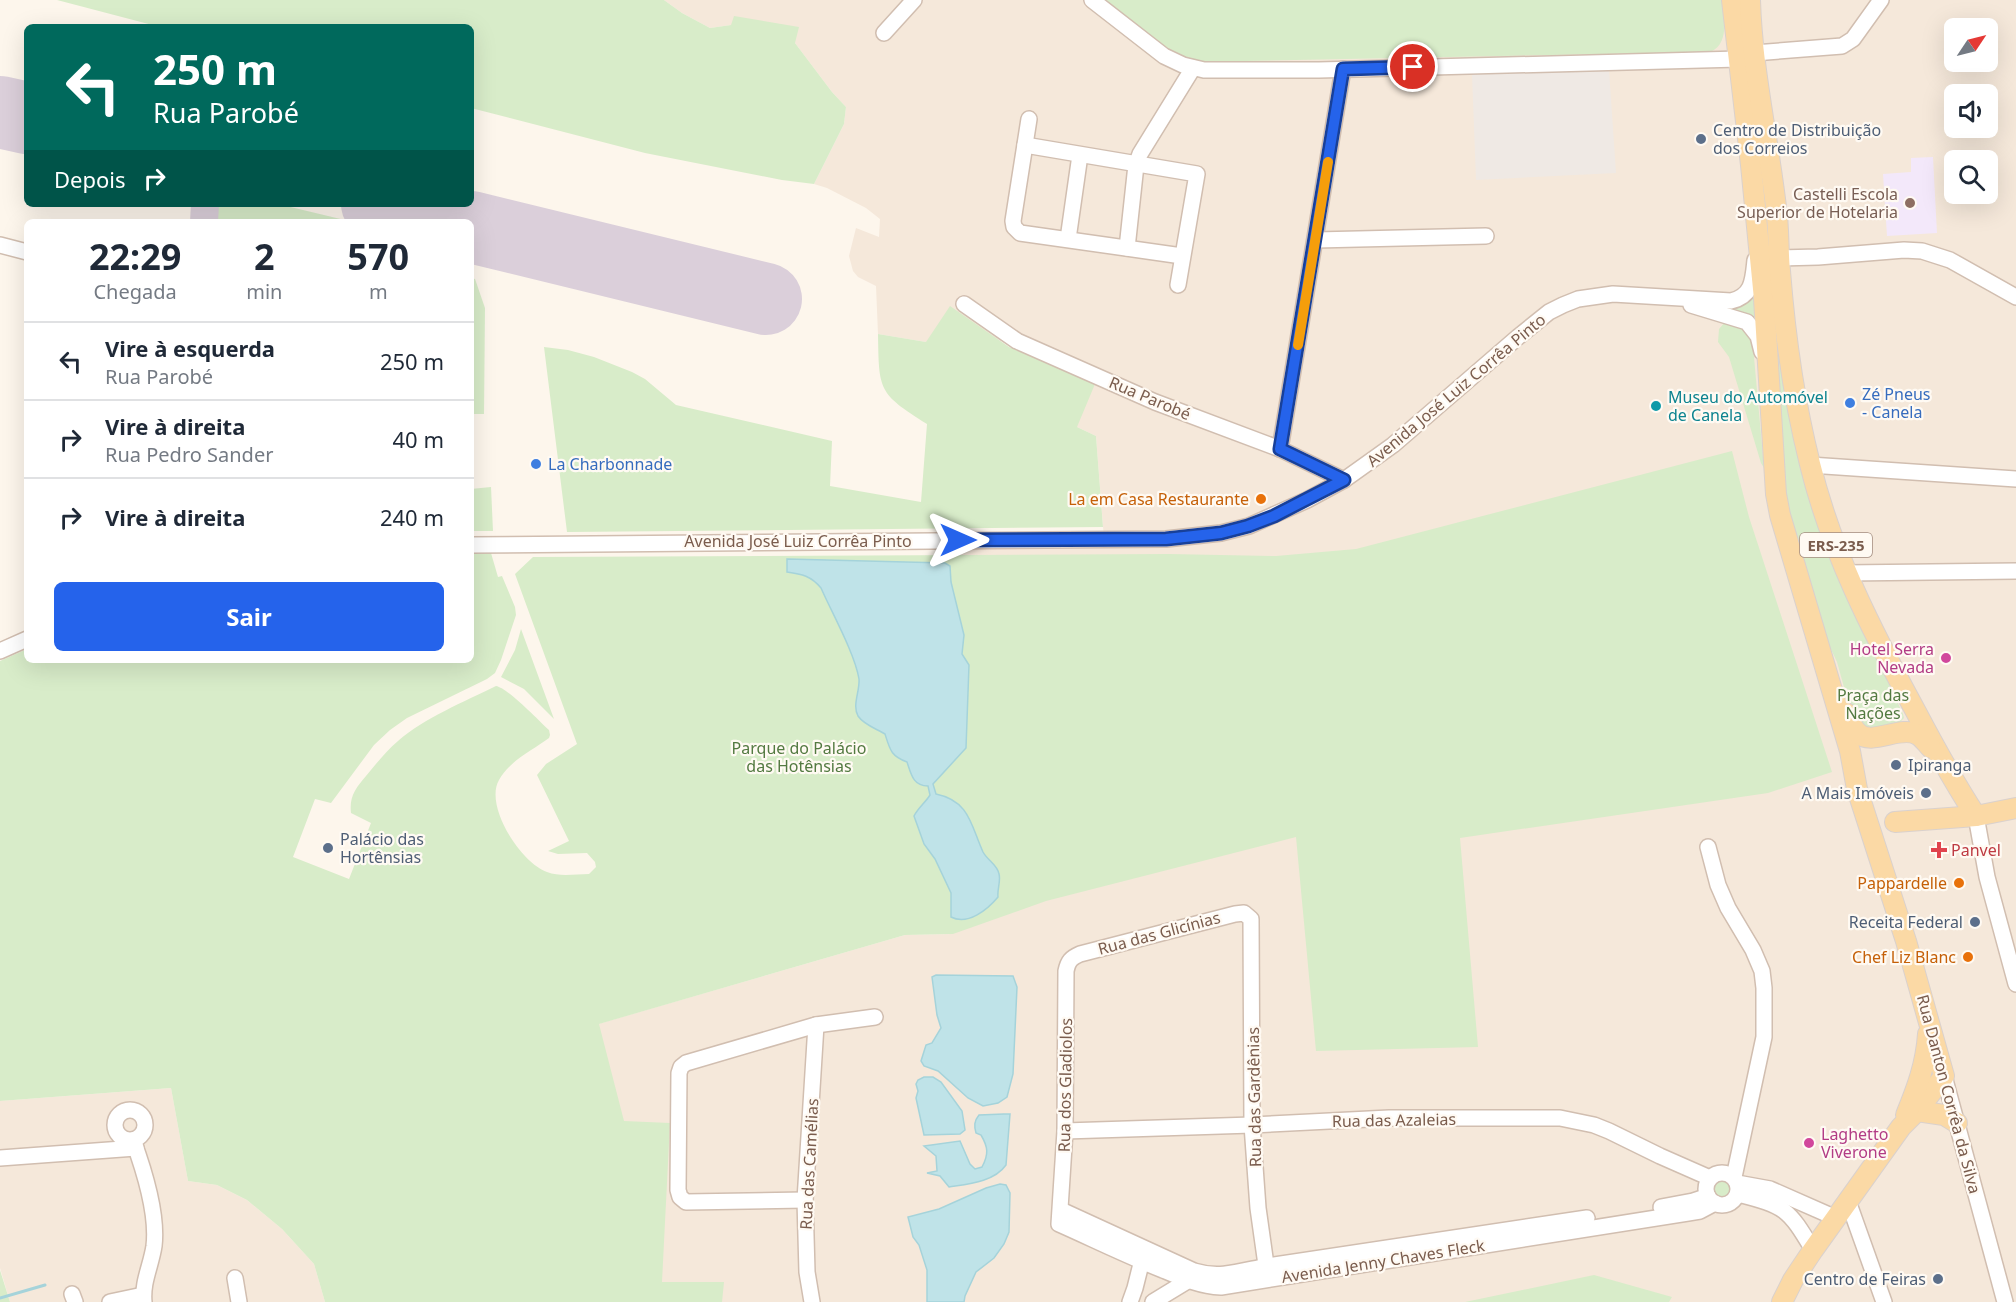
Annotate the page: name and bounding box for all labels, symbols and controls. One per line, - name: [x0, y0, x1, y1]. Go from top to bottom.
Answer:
- north arrow: [1944, 18, 1998, 72]
- map controls: [1944, 18, 1998, 204]
- text: 250 m: [153, 40, 277, 97]
- pin: [1387, 41, 1438, 92]
- icon: left: [54, 48, 132, 126]
- icon: arrive: [1396, 50, 1429, 83]
- button: sound: [1944, 84, 1998, 138]
- text: Rua Parobé: [153, 94, 299, 131]
- place label: Centro de Distribuição dos Correios: [1713, 119, 1881, 159]
- marker: Centro de Distribuição dos Correios: [1694, 132, 1708, 146]
- button: search: [1944, 150, 1998, 204]
- icon: right: [138, 162, 171, 195]
- text: Depois: [54, 164, 126, 194]
- place label: Castelli Escola Superior de Hotelaria: [1737, 183, 1898, 223]
- marker: Castelli Escola Superior de Hotelaria: [1903, 196, 1917, 210]
- text: 22:29: [89, 232, 181, 281]
- text: 2: [254, 232, 275, 281]
- text: 570: [347, 232, 409, 281]
- text: Chegada: [93, 278, 177, 305]
- text: min: [246, 278, 282, 305]
- text: m: [369, 278, 388, 305]
- street label: Avenida José Luiz Corrêa Pinto: [1362, 309, 1550, 471]
- text: Vire à esquerda: [105, 333, 275, 363]
- icon: left: [54, 345, 87, 378]
- text: 250 m: [380, 346, 444, 376]
- text: Rua Parobé: [105, 363, 213, 390]
- street label: Rua Parobé: [1106, 371, 1194, 425]
- place label: Zé Pneus - Canela: [1862, 383, 1930, 423]
- place label: Museu do Automóvel de Canela: [1668, 386, 1828, 426]
- marker: Zé Pneus - Canela: [1843, 396, 1857, 410]
- marker: Museu do Automóvel de Canela: [1649, 399, 1663, 413]
- text: Vire à direita: [105, 411, 245, 441]
- icon: right: [54, 423, 87, 456]
- text: 40 m: [393, 424, 444, 454]
- text: Rua Pedro Sander: [105, 441, 273, 468]
- place label: La Charbonnade: [548, 453, 672, 475]
- marker: La Charbonnade: [529, 457, 543, 471]
- place label: La em Casa Restaurante: [1068, 488, 1249, 510]
- marker: La em Casa Restaurante: [1254, 492, 1268, 506]
- icon: right: [54, 501, 87, 534]
- text: Vire à direita: [105, 502, 245, 532]
- text: 240 m: [380, 502, 444, 532]
- position arrow: [926, 508, 990, 572]
- street label: Avenida José Luiz Corrêa Pinto: [684, 530, 912, 552]
- road number: ERS-235: [1800, 533, 1872, 557]
- button: Sair: [54, 582, 444, 651]
- place label: Hotel Serra Nevada: [1850, 638, 1934, 678]
- marker: Hotel Serra Nevada: [1939, 651, 1953, 665]
- park label: Praça das Nações: [1837, 684, 1909, 724]
- park label: Parque do Palácio das Hotênsias: [732, 737, 866, 777]
- place label: Ipiranga: [1908, 754, 1971, 776]
- marker: Ipiranga: [1889, 758, 1903, 772]
- place label: A Mais Imóveis: [1801, 782, 1914, 804]
- marker: A Mais Imóveis: [1919, 786, 1933, 800]
- place label: Palácio das Hortênsias: [340, 828, 424, 868]
- place label: Panvel: [1951, 839, 2001, 861]
- marker: Palácio das Hortênsias: [321, 841, 335, 855]
- marker: Panvel: [1932, 843, 1946, 857]
- place label: Pappardelle: [1857, 872, 1947, 894]
- marker: Pappardelle: [1952, 876, 1966, 890]
- street label: Rua das Glicínias: [1095, 906, 1223, 960]
- place label: Receita Federal: [1849, 911, 1963, 933]
- marker: Receita Federal: [1968, 915, 1982, 929]
- place label: Chef Liz Blanc: [1852, 946, 1956, 968]
- marker: Chef Liz Blanc: [1961, 950, 1975, 964]
- street label: Rua Danton Corrêa da Silva: [1912, 992, 1986, 1196]
- street label: Rua dos Gladiolos: [1053, 1018, 1077, 1152]
- street label: Rua das Gardênias: [1242, 1027, 1266, 1167]
- street label: Rua das Camélias: [795, 1098, 823, 1230]
- street label: Rua das Azaleias: [1332, 1108, 1456, 1132]
- place label: Laghetto Viverone: [1821, 1123, 1888, 1163]
- marker: Laghetto Viverone: [1802, 1136, 1816, 1150]
- street label: Avenida Jenny Chaves Fleck: [1280, 1234, 1487, 1288]
- place label: Centro de Feiras: [1804, 1268, 1926, 1290]
- marker: Centro de Feiras: [1931, 1272, 1945, 1286]

